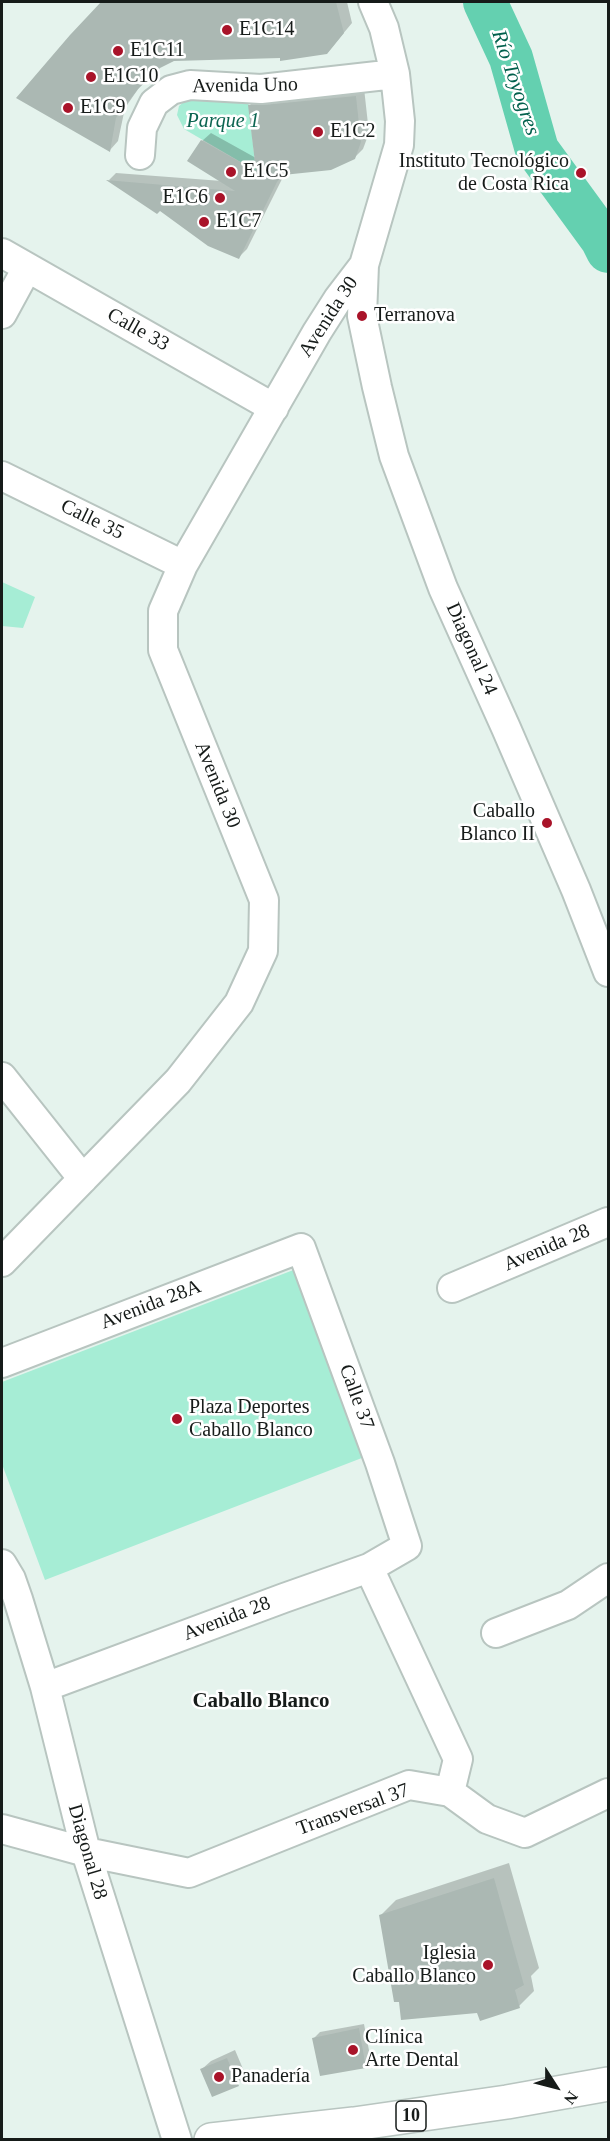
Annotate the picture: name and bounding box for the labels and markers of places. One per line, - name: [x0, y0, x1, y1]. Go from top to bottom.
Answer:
- place label: E1C14: [239, 18, 295, 42]
- marker: E1C14: [220, 23, 234, 37]
- place label: E1C11: [130, 39, 185, 63]
- marker: E1C11: [111, 44, 125, 58]
- place label: E1C10: [103, 65, 159, 89]
- marker: E1C10: [84, 70, 98, 84]
- place label: E1C9: [80, 96, 126, 120]
- marker: E1C9: [61, 101, 75, 115]
- place label: E1C2: [330, 120, 376, 144]
- marker: E1C2: [311, 125, 325, 139]
- place label: Instituto Tecnológico de Costa Rica: [399, 150, 569, 197]
- place label: E1C5: [243, 160, 289, 184]
- marker: E1C5: [224, 165, 238, 179]
- marker: Instituto Tecnológico de Costa Rica: [574, 166, 588, 180]
- place label: E1C6: [162, 186, 208, 210]
- marker: E1C6: [213, 191, 227, 205]
- place label: E1C7: [216, 210, 262, 234]
- marker: E1C7: [197, 215, 211, 229]
- place label: Terranova: [374, 304, 455, 328]
- marker: Terranova: [355, 309, 369, 323]
- place label: Caballo Blanco II: [460, 800, 535, 847]
- marker: Caballo Blanco II: [540, 816, 554, 830]
- place label: Plaza Deportes Caballo Blanco: [189, 1396, 313, 1443]
- marker: Plaza Deportes Caballo Blanco: [170, 1412, 184, 1426]
- place label: Iglesia Caballo Blanco: [352, 1942, 476, 1989]
- marker: Iglesia Caballo Blanco: [481, 1958, 495, 1972]
- place label: Clínica Arte Dental: [365, 2026, 459, 2073]
- marker: Clínica Arte Dental: [346, 2043, 360, 2057]
- place label: Panadería: [231, 2065, 310, 2089]
- marker: Panadería: [212, 2070, 226, 2084]

